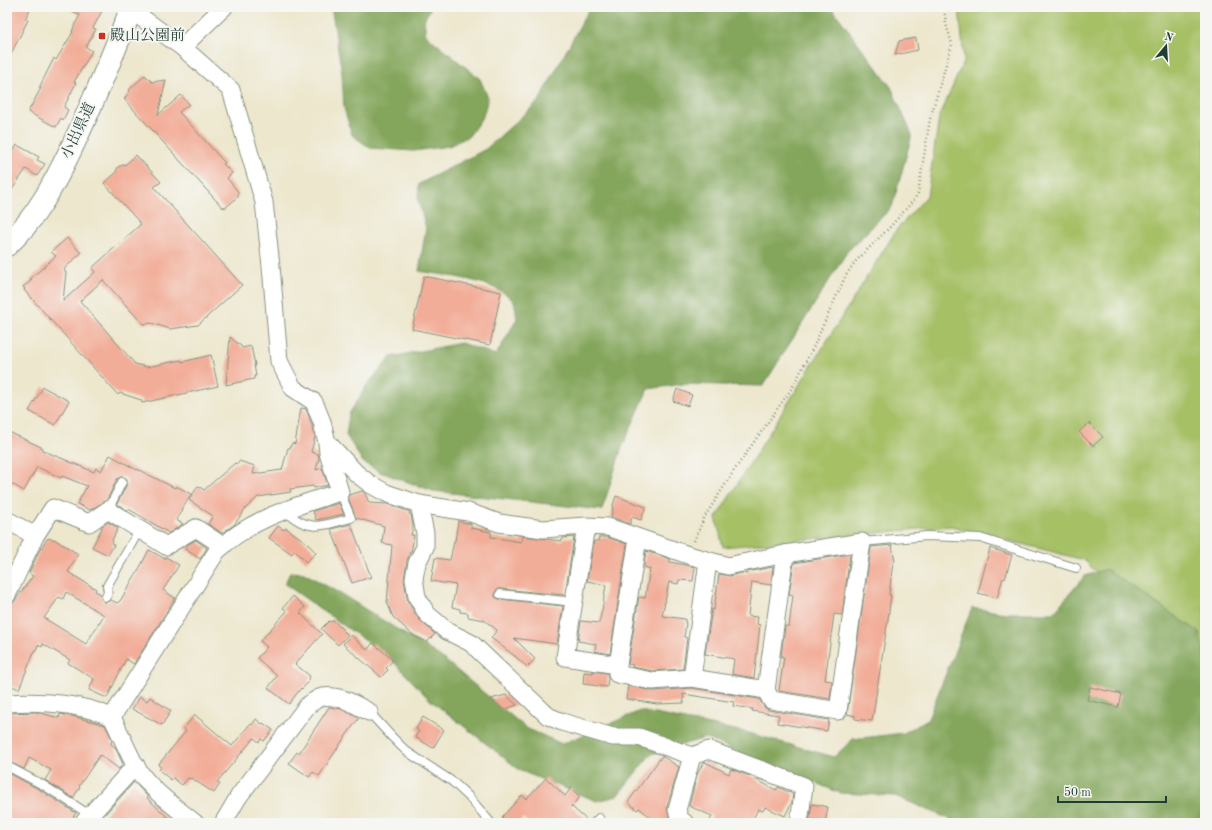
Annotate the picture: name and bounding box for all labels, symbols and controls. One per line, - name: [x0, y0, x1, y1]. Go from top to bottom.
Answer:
- north arrow: [1146, 26, 1186, 66]
- place label: 殿山公園前: [110, 27, 185, 44]
- marker: 殿山公園前: [97, 31, 107, 41]
- text: N: [1163, 31, 1175, 45]
- street label: 小出県道: [58, 100, 98, 161]
- scale bar: [1058, 778, 1166, 804]
- text: 50 m: [1064, 786, 1091, 799]

